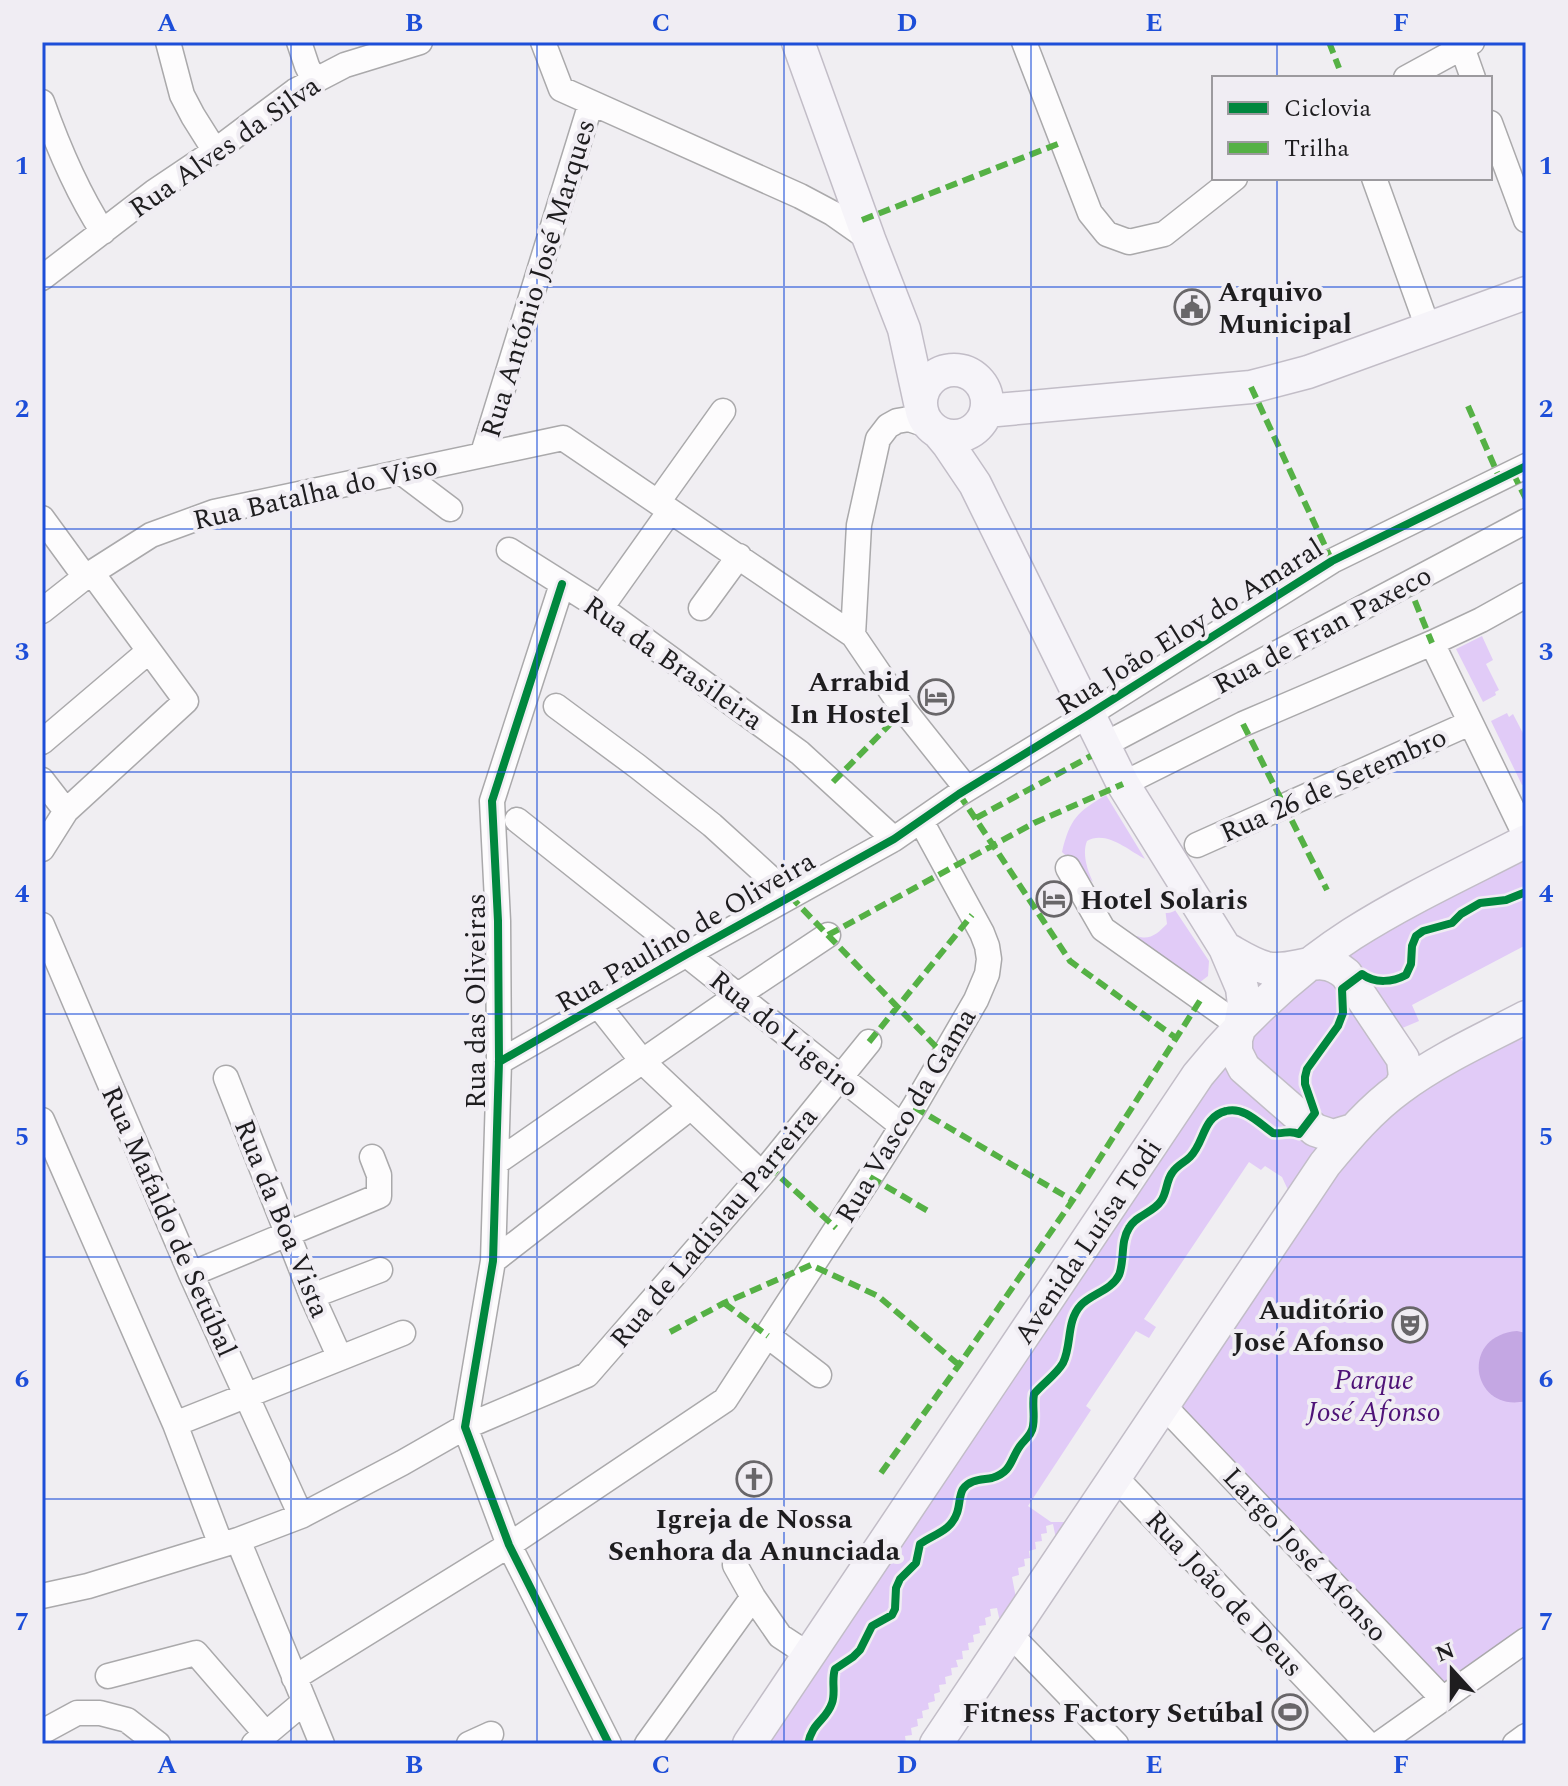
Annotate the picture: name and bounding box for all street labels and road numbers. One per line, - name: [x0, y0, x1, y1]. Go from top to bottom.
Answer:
- street label: Rua Alves da Silva: [120, 65, 330, 229]
- street label: Rua António José Marques: [469, 114, 607, 443]
- street label: Rua Batalha do Viso: [189, 444, 442, 543]
- street label: Rua João Eloy do Amaral: [1048, 527, 1332, 727]
- street label: Rua de Fran Paxeco: [1206, 554, 1440, 706]
- street label: Rua da Brasileira: [574, 585, 772, 742]
- street label: Rua 26 de Setembro: [1213, 716, 1454, 855]
- street label: Rua Paulino de Oliveira: [548, 840, 824, 1024]
- street label: Rua das Oliveiras: [455, 893, 498, 1109]
- street label: Rua do Ligeiro: [700, 960, 869, 1108]
- street label: Rua Vasco da Gama: [825, 1000, 988, 1232]
- street label: Rua Mafaldo de Setúbal: [89, 1079, 248, 1364]
- street label: Rua de Ladislau Parreira: [600, 1097, 829, 1358]
- street label: Rua da Boa Vista: [222, 1113, 341, 1325]
- street label: Avenida Luísa Todi: [1003, 1130, 1173, 1353]
- street label: Largo José Afonso: [1212, 1458, 1398, 1652]
- street label: Rua João de Deus: [1135, 1501, 1313, 1688]

